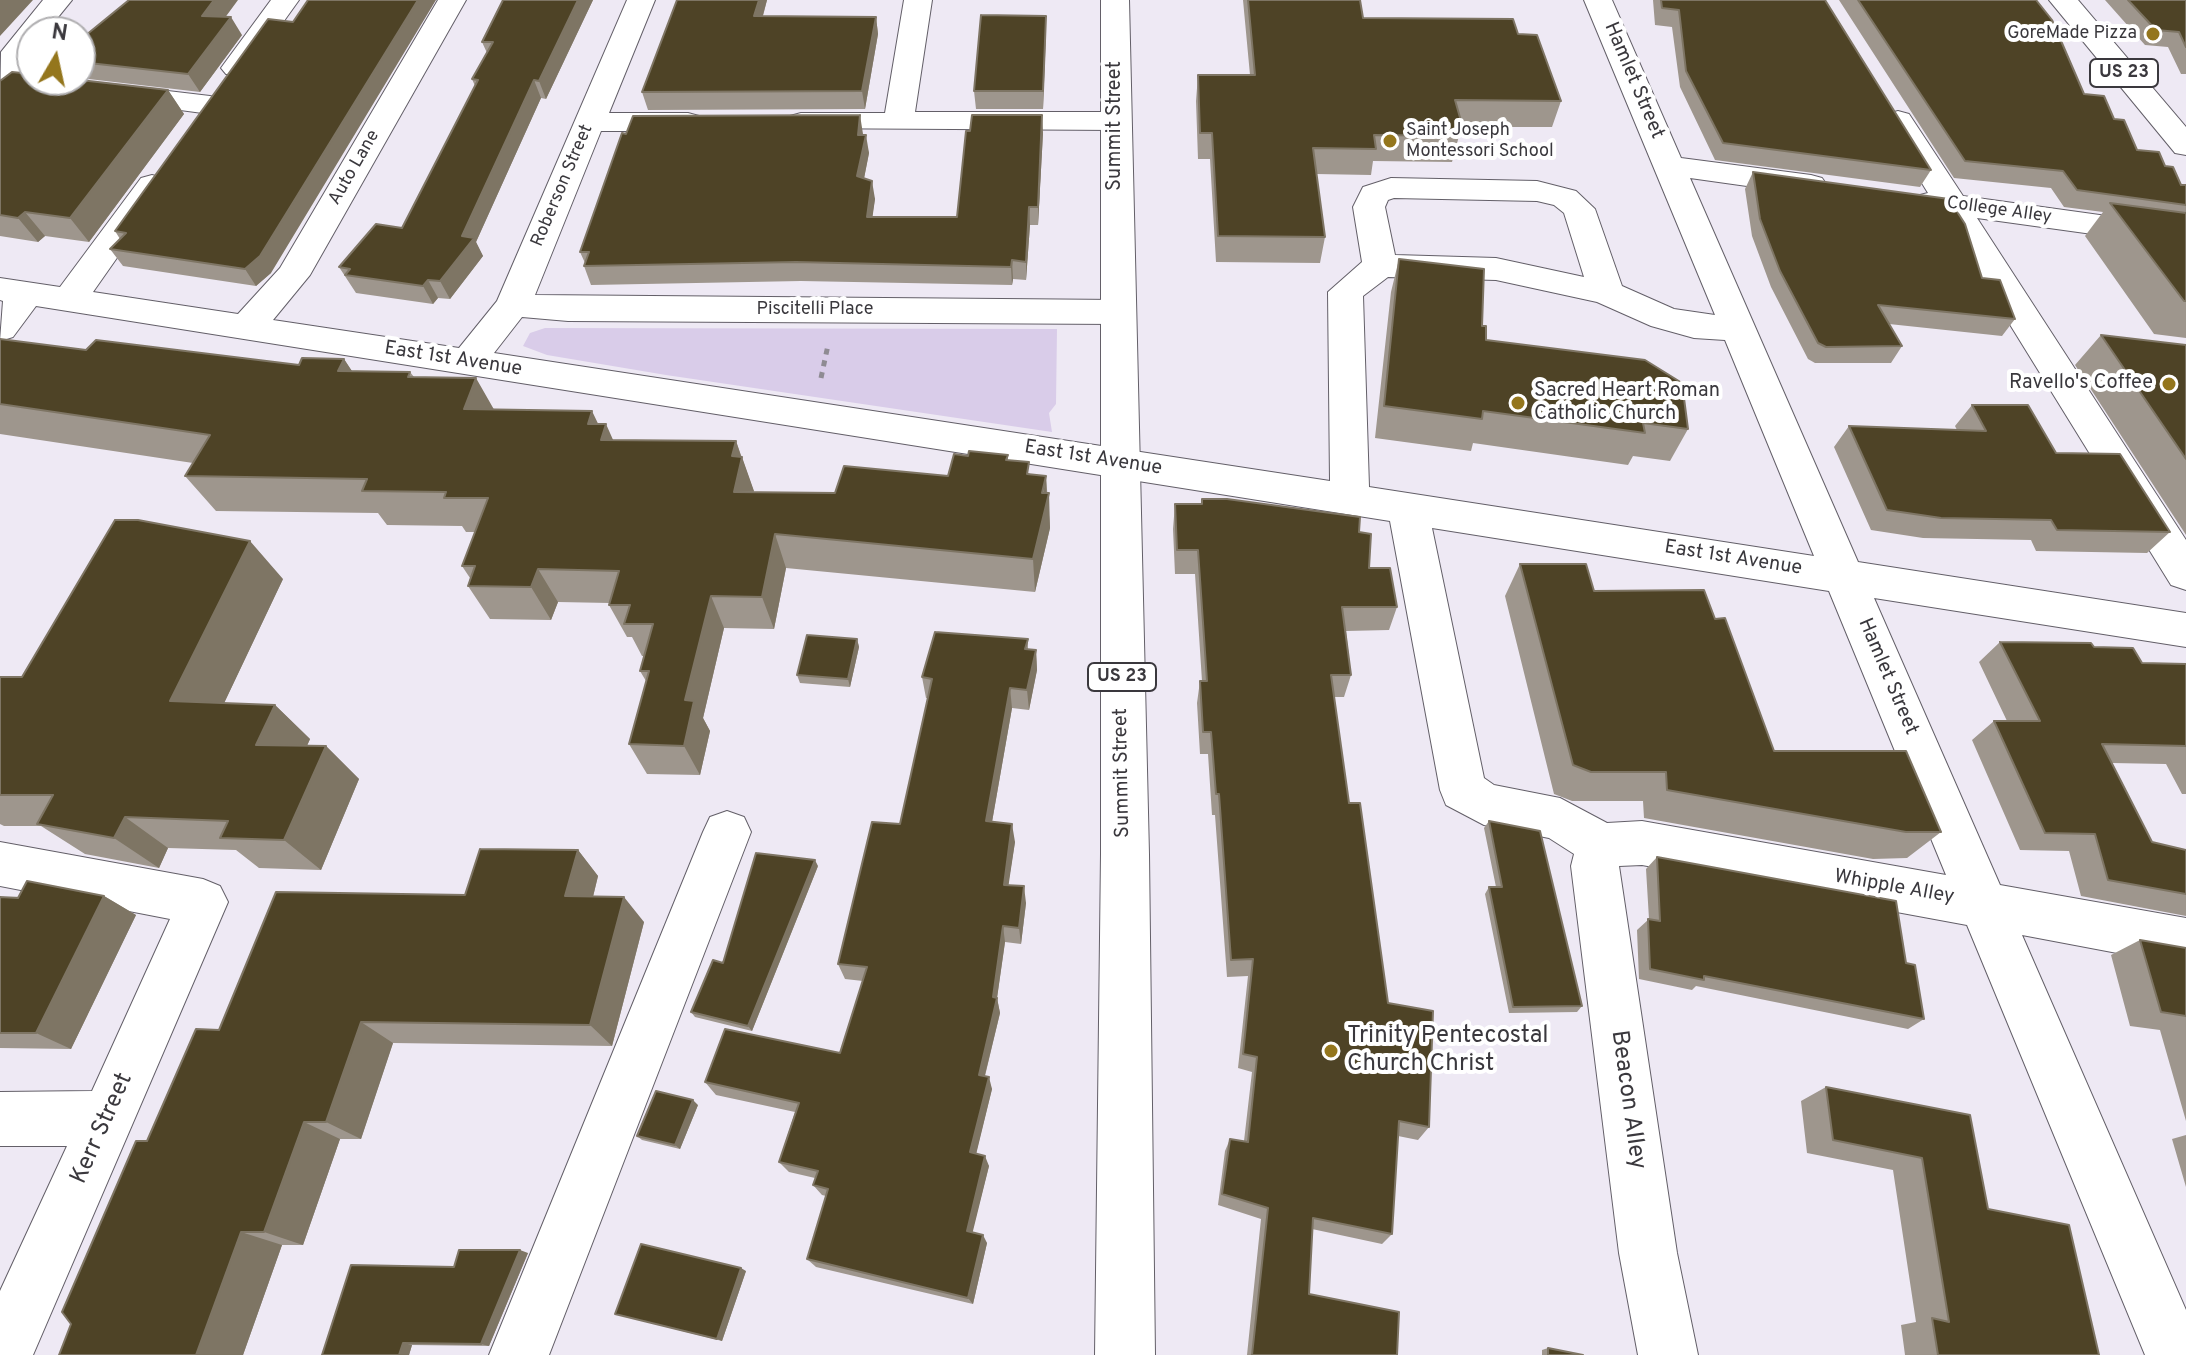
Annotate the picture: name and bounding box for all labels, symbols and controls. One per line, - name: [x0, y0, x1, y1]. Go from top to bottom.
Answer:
- north arrow: [16, 16, 96, 96]
- text: N: [50, 19, 69, 48]
- street label: Hamlet Street: [1598, 19, 1668, 143]
- place label: GoreMade Pizza: [2007, 23, 2137, 45]
- marker: GoreMade Pizza: [2144, 25, 2162, 43]
- road number: US 23: [2090, 59, 2158, 87]
- street label: Summit Street: [1104, 61, 1128, 191]
- place label: Saint Joseph Montessori School: [1406, 120, 1554, 162]
- street label: Roberson Street: [528, 122, 598, 250]
- street label: Auto Lane: [325, 127, 385, 209]
- marker: Saint Joseph Montessori School: [1381, 132, 1399, 150]
- street label: College Alley: [1945, 193, 2053, 229]
- street label: Piscitelli Place: [757, 299, 873, 321]
- street label: East 1st Avenue: [382, 337, 524, 383]
- place label: Ravello's Coffee: [2009, 372, 2153, 396]
- marker: Ravello's Coffee: [2160, 375, 2178, 393]
- place label: Sacred Heart Roman Catholic Church: [1534, 380, 1720, 427]
- marker: Sacred Heart Roman Catholic Church: [1509, 394, 1527, 412]
- street label: East 1st Avenue: [1022, 436, 1164, 482]
- street label: East 1st Avenue: [1662, 536, 1804, 582]
- street label: Hamlet Street: [1852, 615, 1922, 739]
- road number: US 23: [1088, 663, 1156, 691]
- street label: Summit Street: [1110, 708, 1136, 838]
- street label: Whipple Alley: [1832, 866, 1956, 910]
- place label: Trinity Pentecostal Church Christ: [1347, 1023, 1549, 1079]
- street label: Beacon Alley: [1603, 1029, 1651, 1171]
- marker: Trinity Pentecostal Church Christ: [1322, 1042, 1340, 1060]
- street label: Kerr Street: [66, 1069, 140, 1189]

